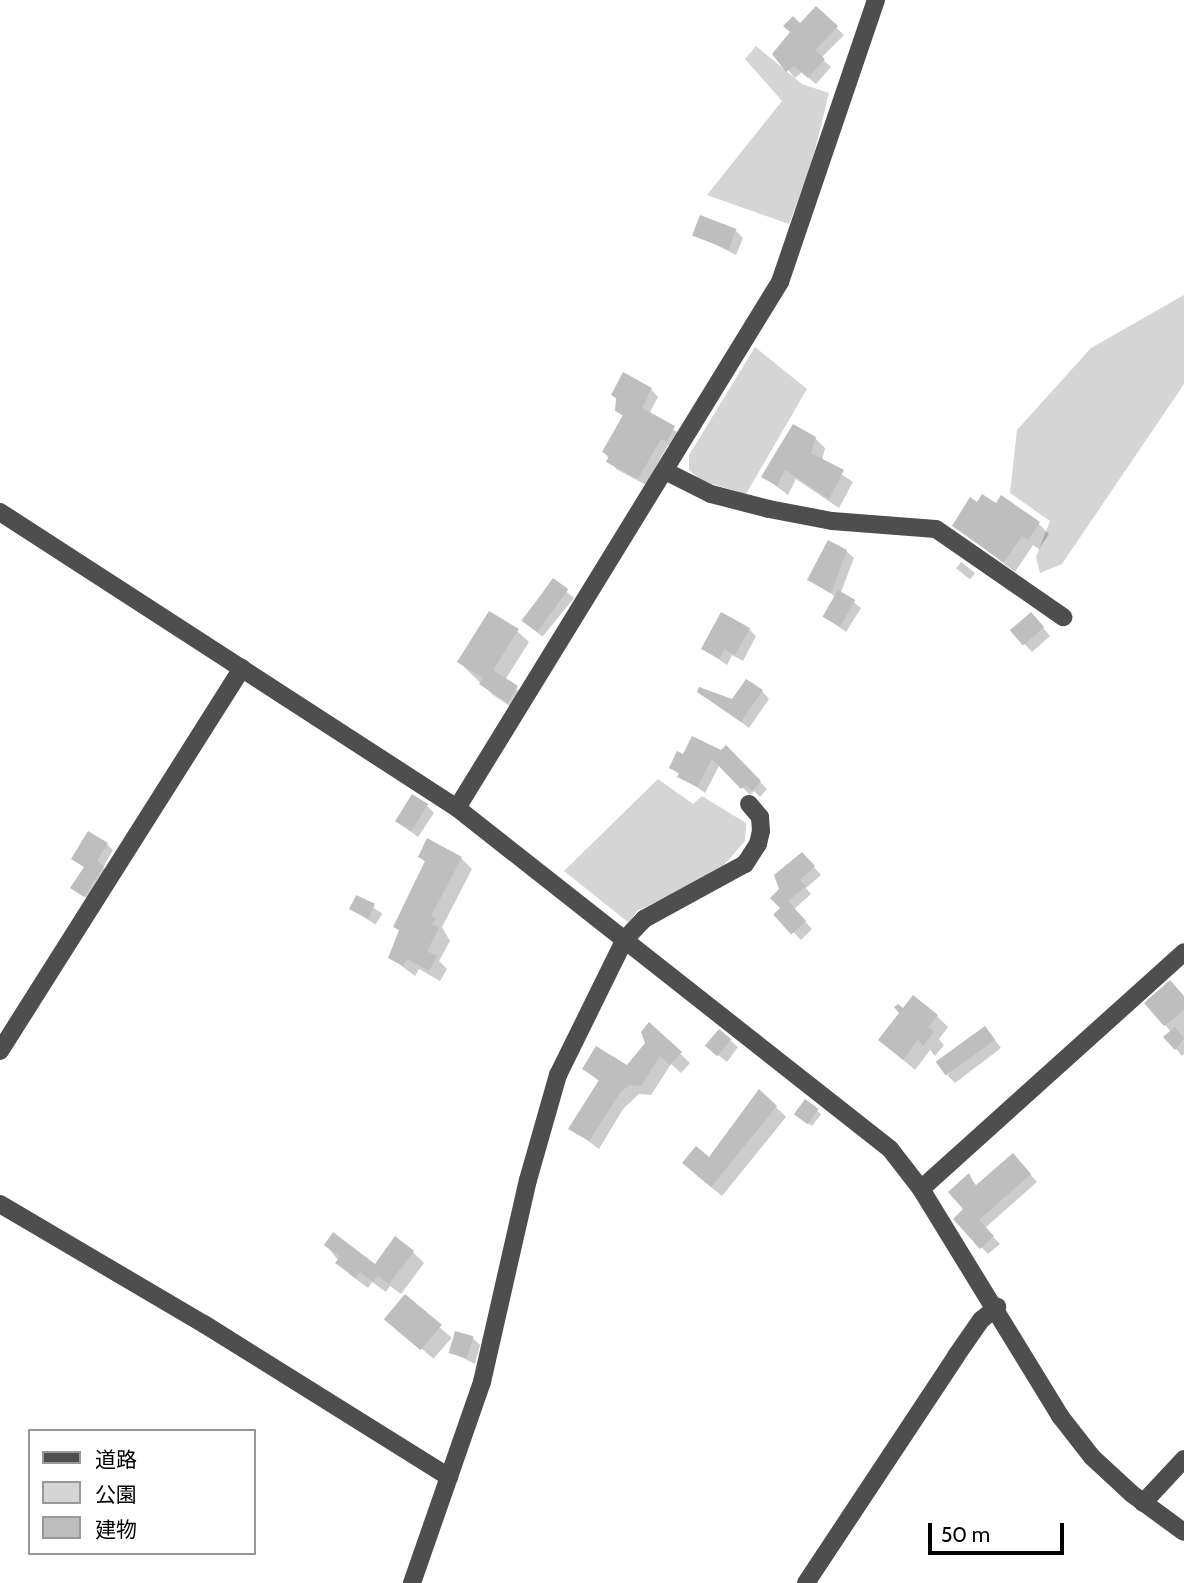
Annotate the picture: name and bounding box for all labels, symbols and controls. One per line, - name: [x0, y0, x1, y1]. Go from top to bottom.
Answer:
- legend: [28, 1429, 256, 1555]
- text: 道路: [95, 1447, 137, 1472]
- text: 公園: [95, 1482, 137, 1507]
- scale bar: [932, 1510, 1068, 1554]
- text: 建物: [95, 1517, 137, 1542]
- text: 50 m: [941, 1522, 990, 1547]

